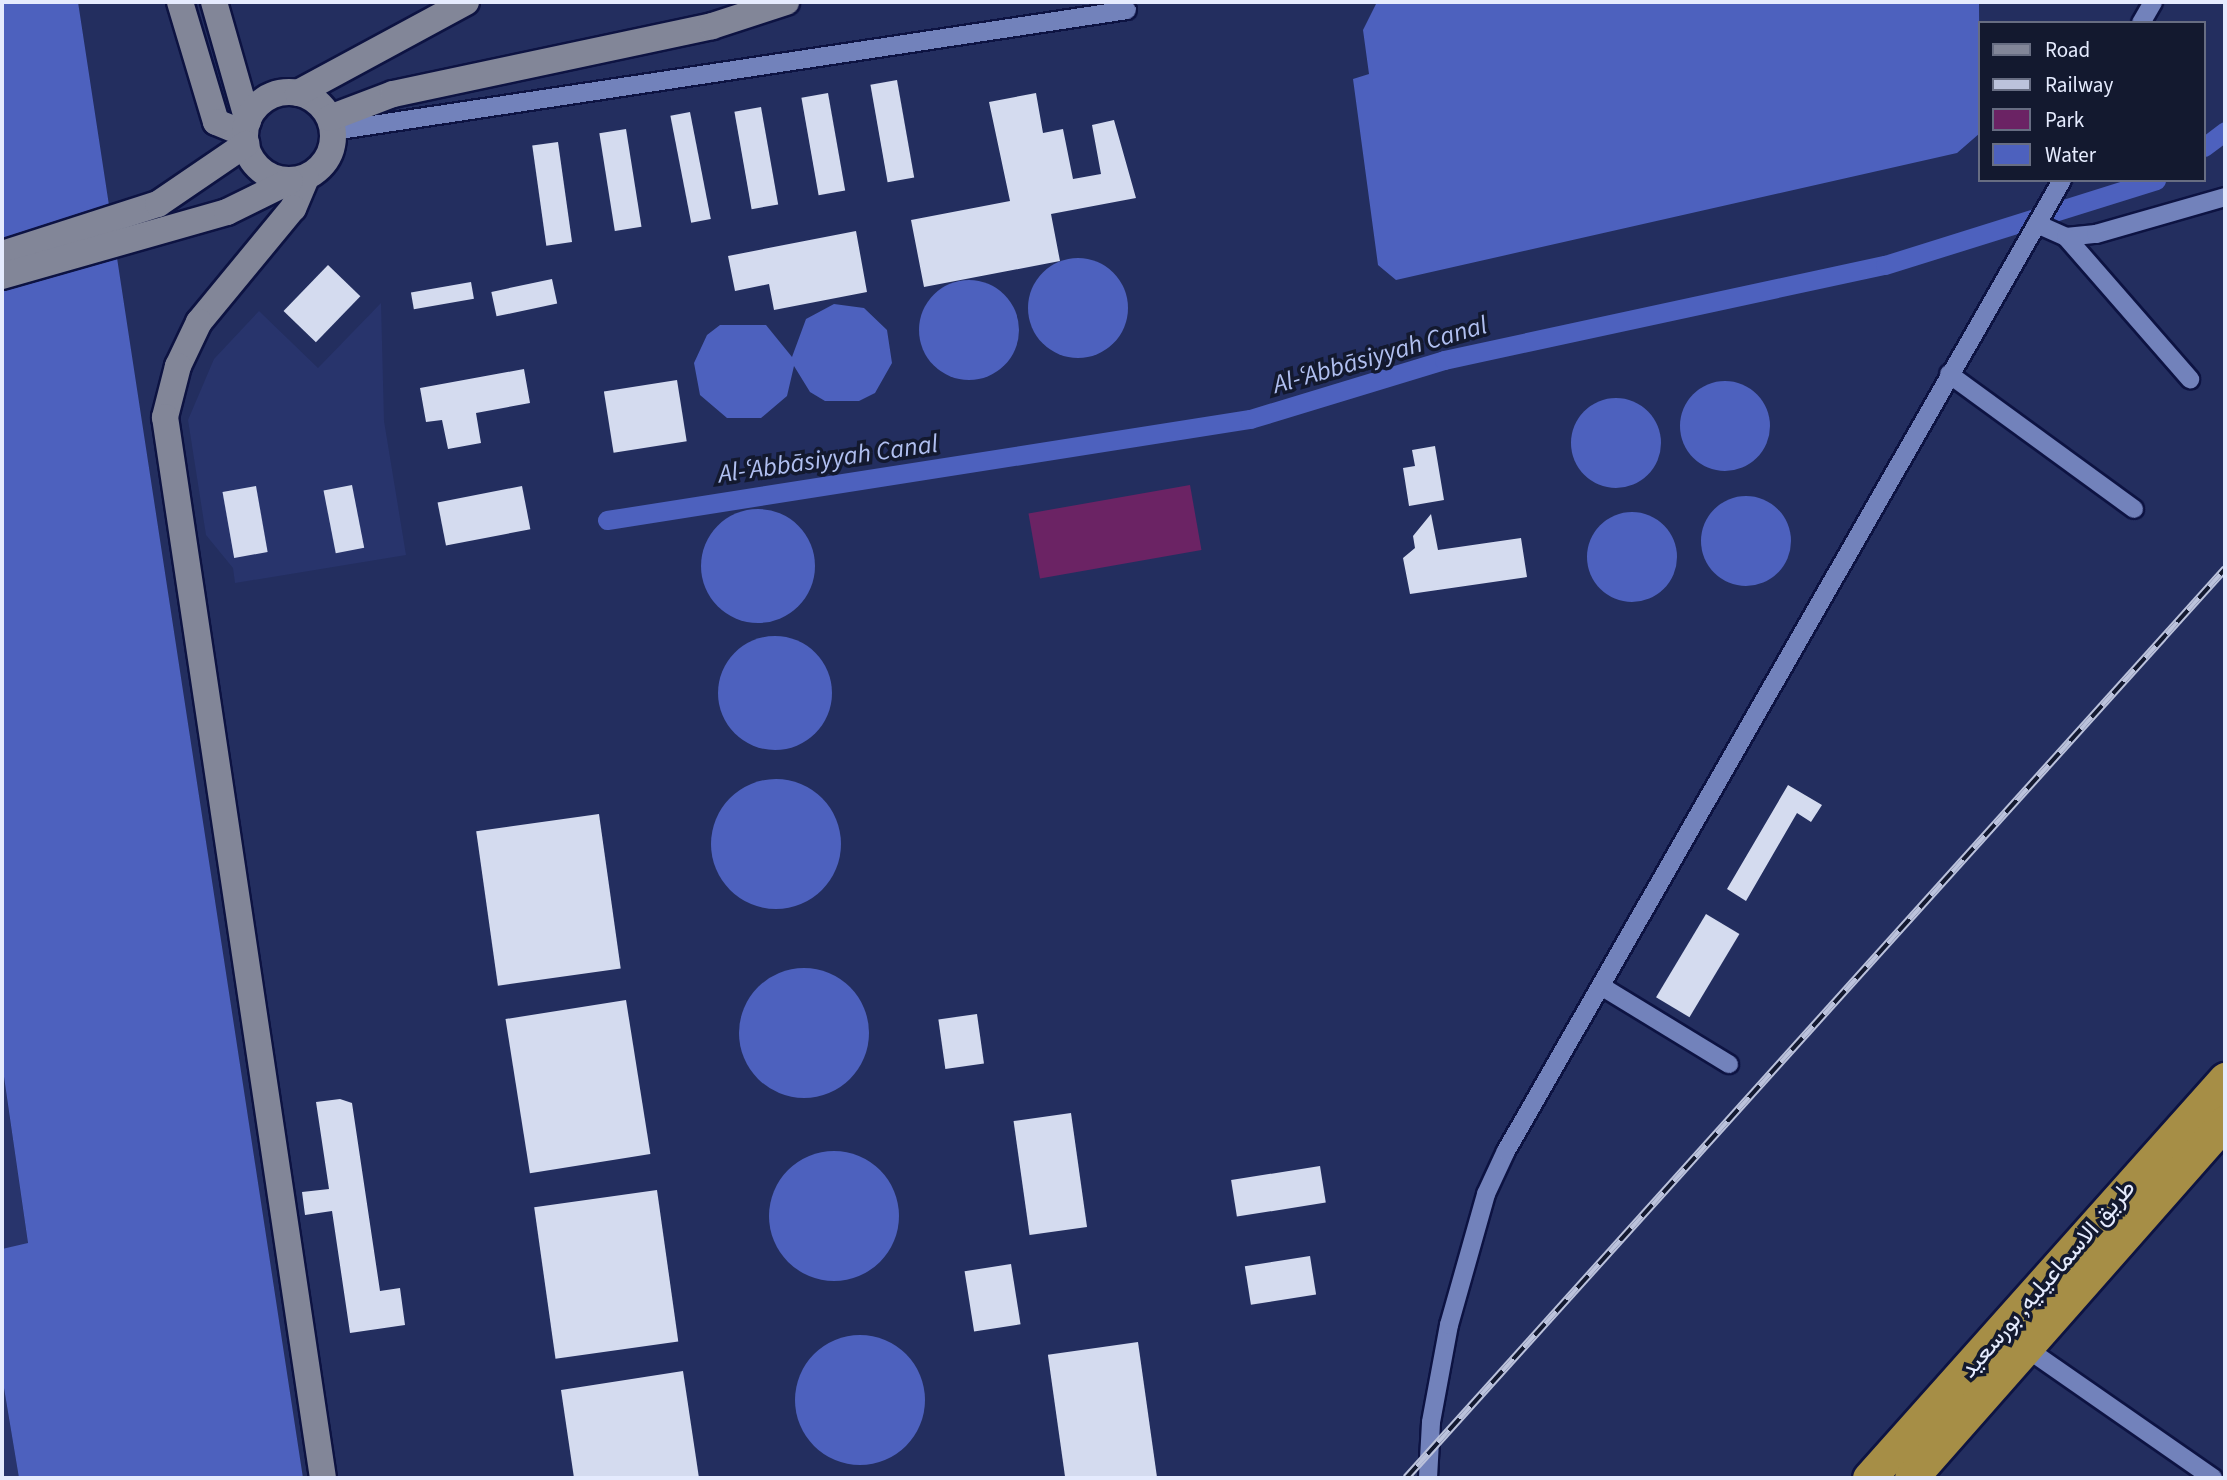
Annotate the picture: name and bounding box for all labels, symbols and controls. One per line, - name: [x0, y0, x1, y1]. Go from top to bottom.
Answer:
- legend: [1979, 21, 2206, 182]
- text: Road: [2045, 35, 2090, 65]
- text: Railway: [2045, 70, 2113, 100]
- text: Park: [2045, 105, 2084, 135]
- text: Water: [2045, 140, 2096, 170]
- water label: Al-ʿAbbāsiyyah Canal: [1269, 309, 1491, 401]
- water label: Al-ʿAbbāsiyyah Canal: [716, 428, 940, 490]
- street label: طريق الاسماعيليه, بورسعيد: [1954, 1174, 2142, 1384]

